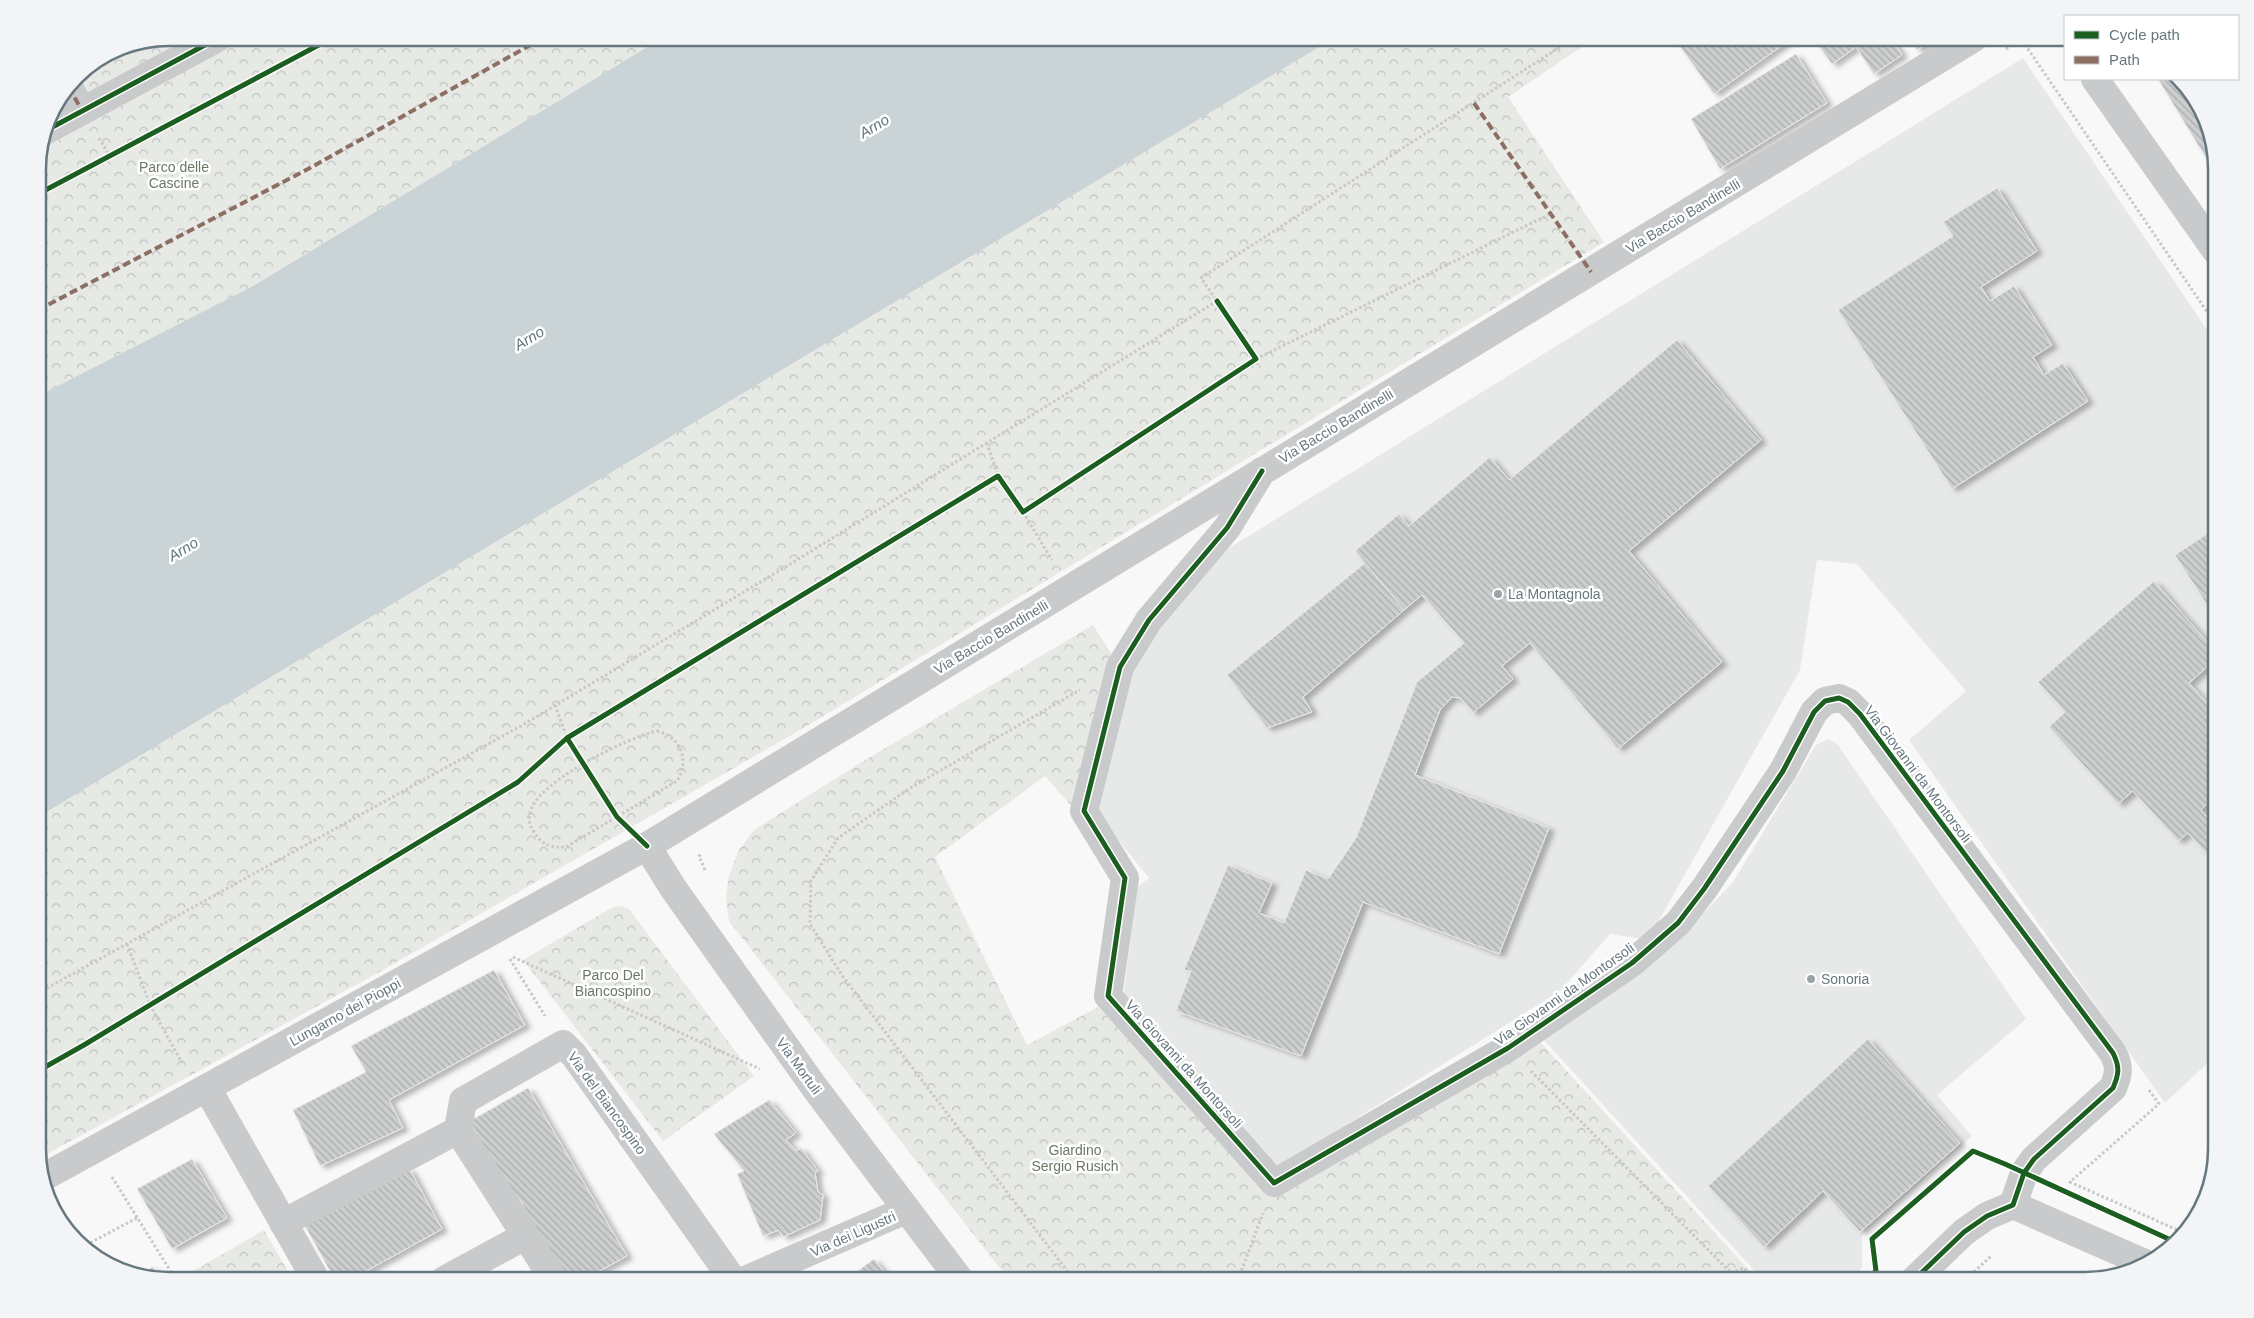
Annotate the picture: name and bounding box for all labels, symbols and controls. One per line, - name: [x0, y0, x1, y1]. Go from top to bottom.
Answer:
- legend: [2064, 15, 2239, 80]
- text: Cycle path: [2109, 26, 2180, 43]
- text: Path: [2109, 51, 2140, 68]
- water label: Arno: [855, 111, 892, 142]
- park label: Parco delle Cascine: [139, 159, 209, 191]
- street label: Via Baccio Bandinelli: [1623, 176, 1743, 256]
- water label: Arno: [510, 323, 547, 354]
- street label: Via Baccio Bandinelli: [1276, 386, 1396, 466]
- water label: Arno: [164, 534, 201, 565]
- place label: La Montagnola: [1508, 586, 1601, 602]
- marker: La Montagnola: [1492, 588, 1504, 600]
- street label: Via Baccio Bandinelli: [931, 597, 1051, 677]
- street label: Via Giovanni da Montorsoli: [1861, 702, 1975, 846]
- street label: Via Giovanni da Montorsoli: [1491, 940, 1637, 1048]
- park label: Parco Del Biancospino: [575, 967, 651, 999]
- place label: Sonoria: [1821, 971, 1869, 987]
- marker: Sonoria: [1805, 973, 1817, 985]
- street label: Lungarno dei Pioppi: [287, 975, 403, 1049]
- street label: Via Giovanni da Montorsoli: [1122, 997, 1246, 1131]
- street label: Via Mortuli: [773, 1035, 825, 1097]
- street label: Via del Biancospino: [564, 1049, 650, 1158]
- park label: Giardino Sergio Rusich: [1031, 1142, 1119, 1174]
- street label: Via dei Ligustri: [808, 1208, 898, 1260]

